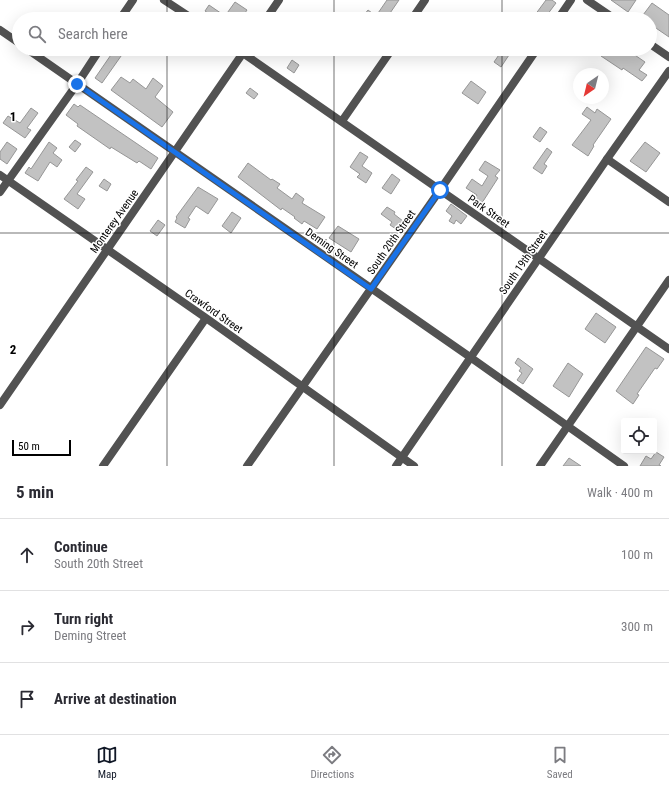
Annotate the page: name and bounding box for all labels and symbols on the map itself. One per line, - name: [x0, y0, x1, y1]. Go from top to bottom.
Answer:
- north arrow: [573, 68, 609, 104]
- route end: [68, 75, 86, 93]
- text: 1: [10, 109, 16, 124]
- route start: [431, 181, 449, 199]
- street label: Monterey Avenue: [88, 187, 141, 256]
- street label: Park Street: [465, 192, 512, 230]
- street label: South 20th Street: [364, 208, 418, 277]
- street label: Deming Street: [303, 226, 361, 271]
- street label: South 19th Street: [496, 228, 550, 297]
- street label: Crawford Street: [182, 287, 245, 336]
- text: 2: [10, 342, 17, 357]
- scale bar: [12, 438, 71, 457]

